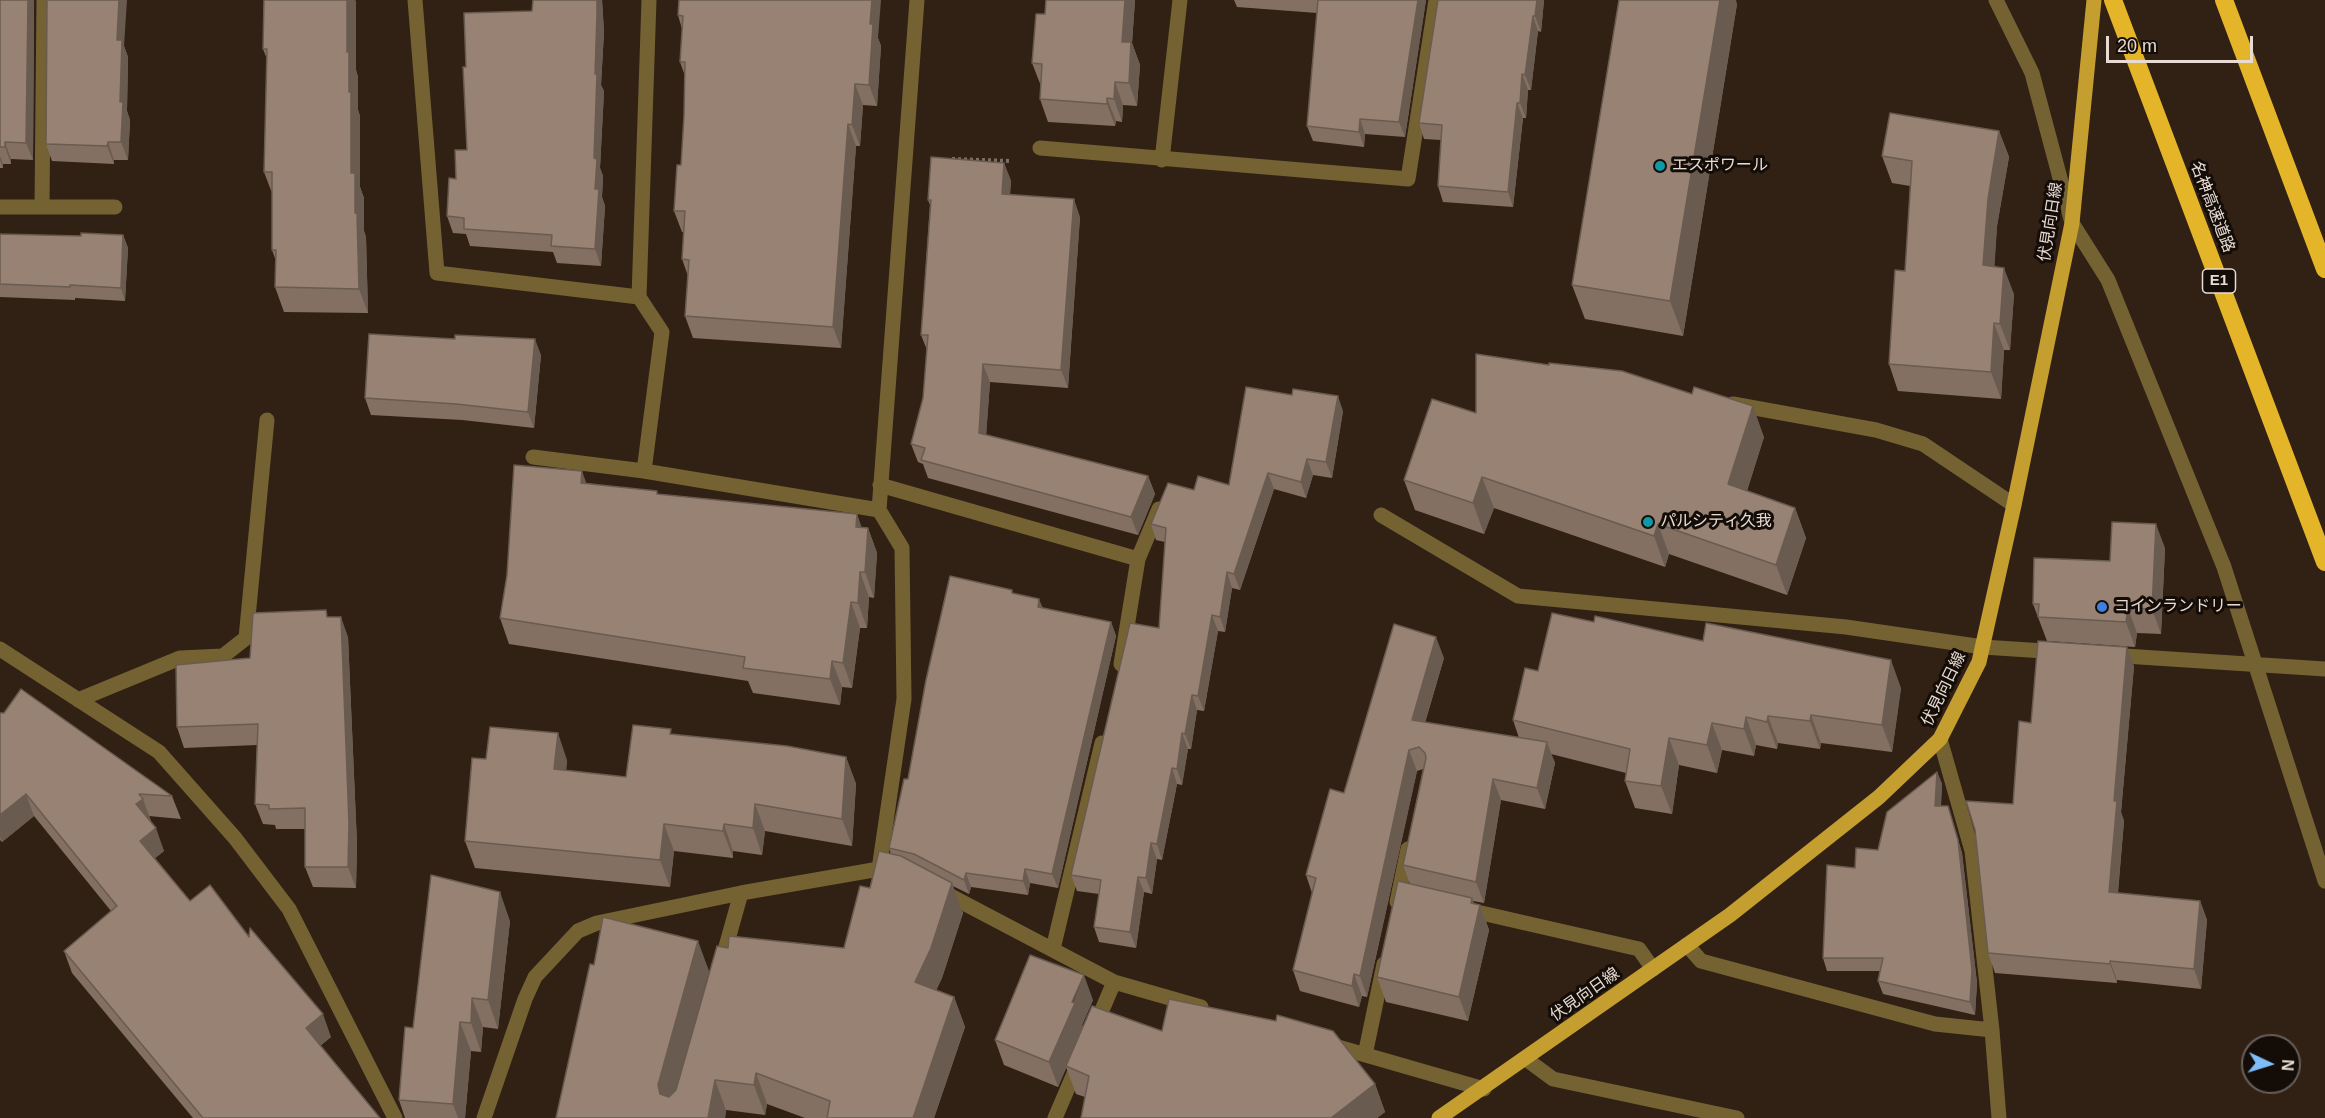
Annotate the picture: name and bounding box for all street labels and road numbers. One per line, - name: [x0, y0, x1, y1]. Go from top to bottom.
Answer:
- street label: 名神高速道路: [2186, 159, 2238, 255]
- street label: 伏見向日線: [2035, 181, 2067, 263]
- road number: E1: [2202, 269, 2236, 293]
- street label: 伏見向日線: [1918, 649, 1970, 729]
- street label: 伏見向日線: [1547, 964, 1623, 1026]

